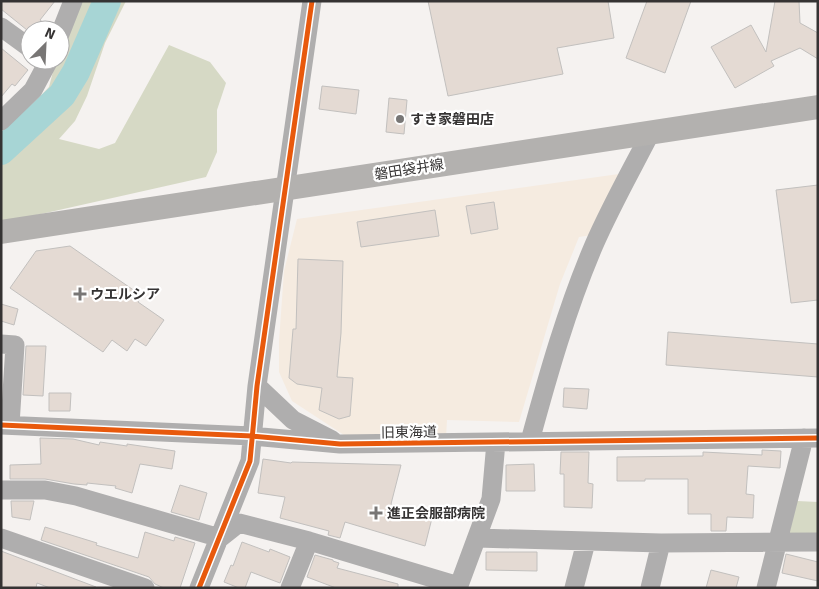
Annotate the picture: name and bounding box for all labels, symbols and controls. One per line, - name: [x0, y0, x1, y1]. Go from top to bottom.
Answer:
- north arrow: [20, 20, 70, 70]
- text: N: [42, 24, 58, 43]
- place label: すき家磐田店: [410, 111, 494, 128]
- marker: すき家磐田店: [394, 113, 406, 125]
- street label: 磐田袋井線: [373, 156, 445, 183]
- place label: ウエルシア: [90, 286, 160, 303]
- marker: ウエルシア: [74, 288, 86, 300]
- street label: 旧東海道: [381, 424, 437, 441]
- place label: 進正会服部病院: [387, 505, 485, 522]
- marker: 進正会服部病院: [369, 506, 383, 520]

